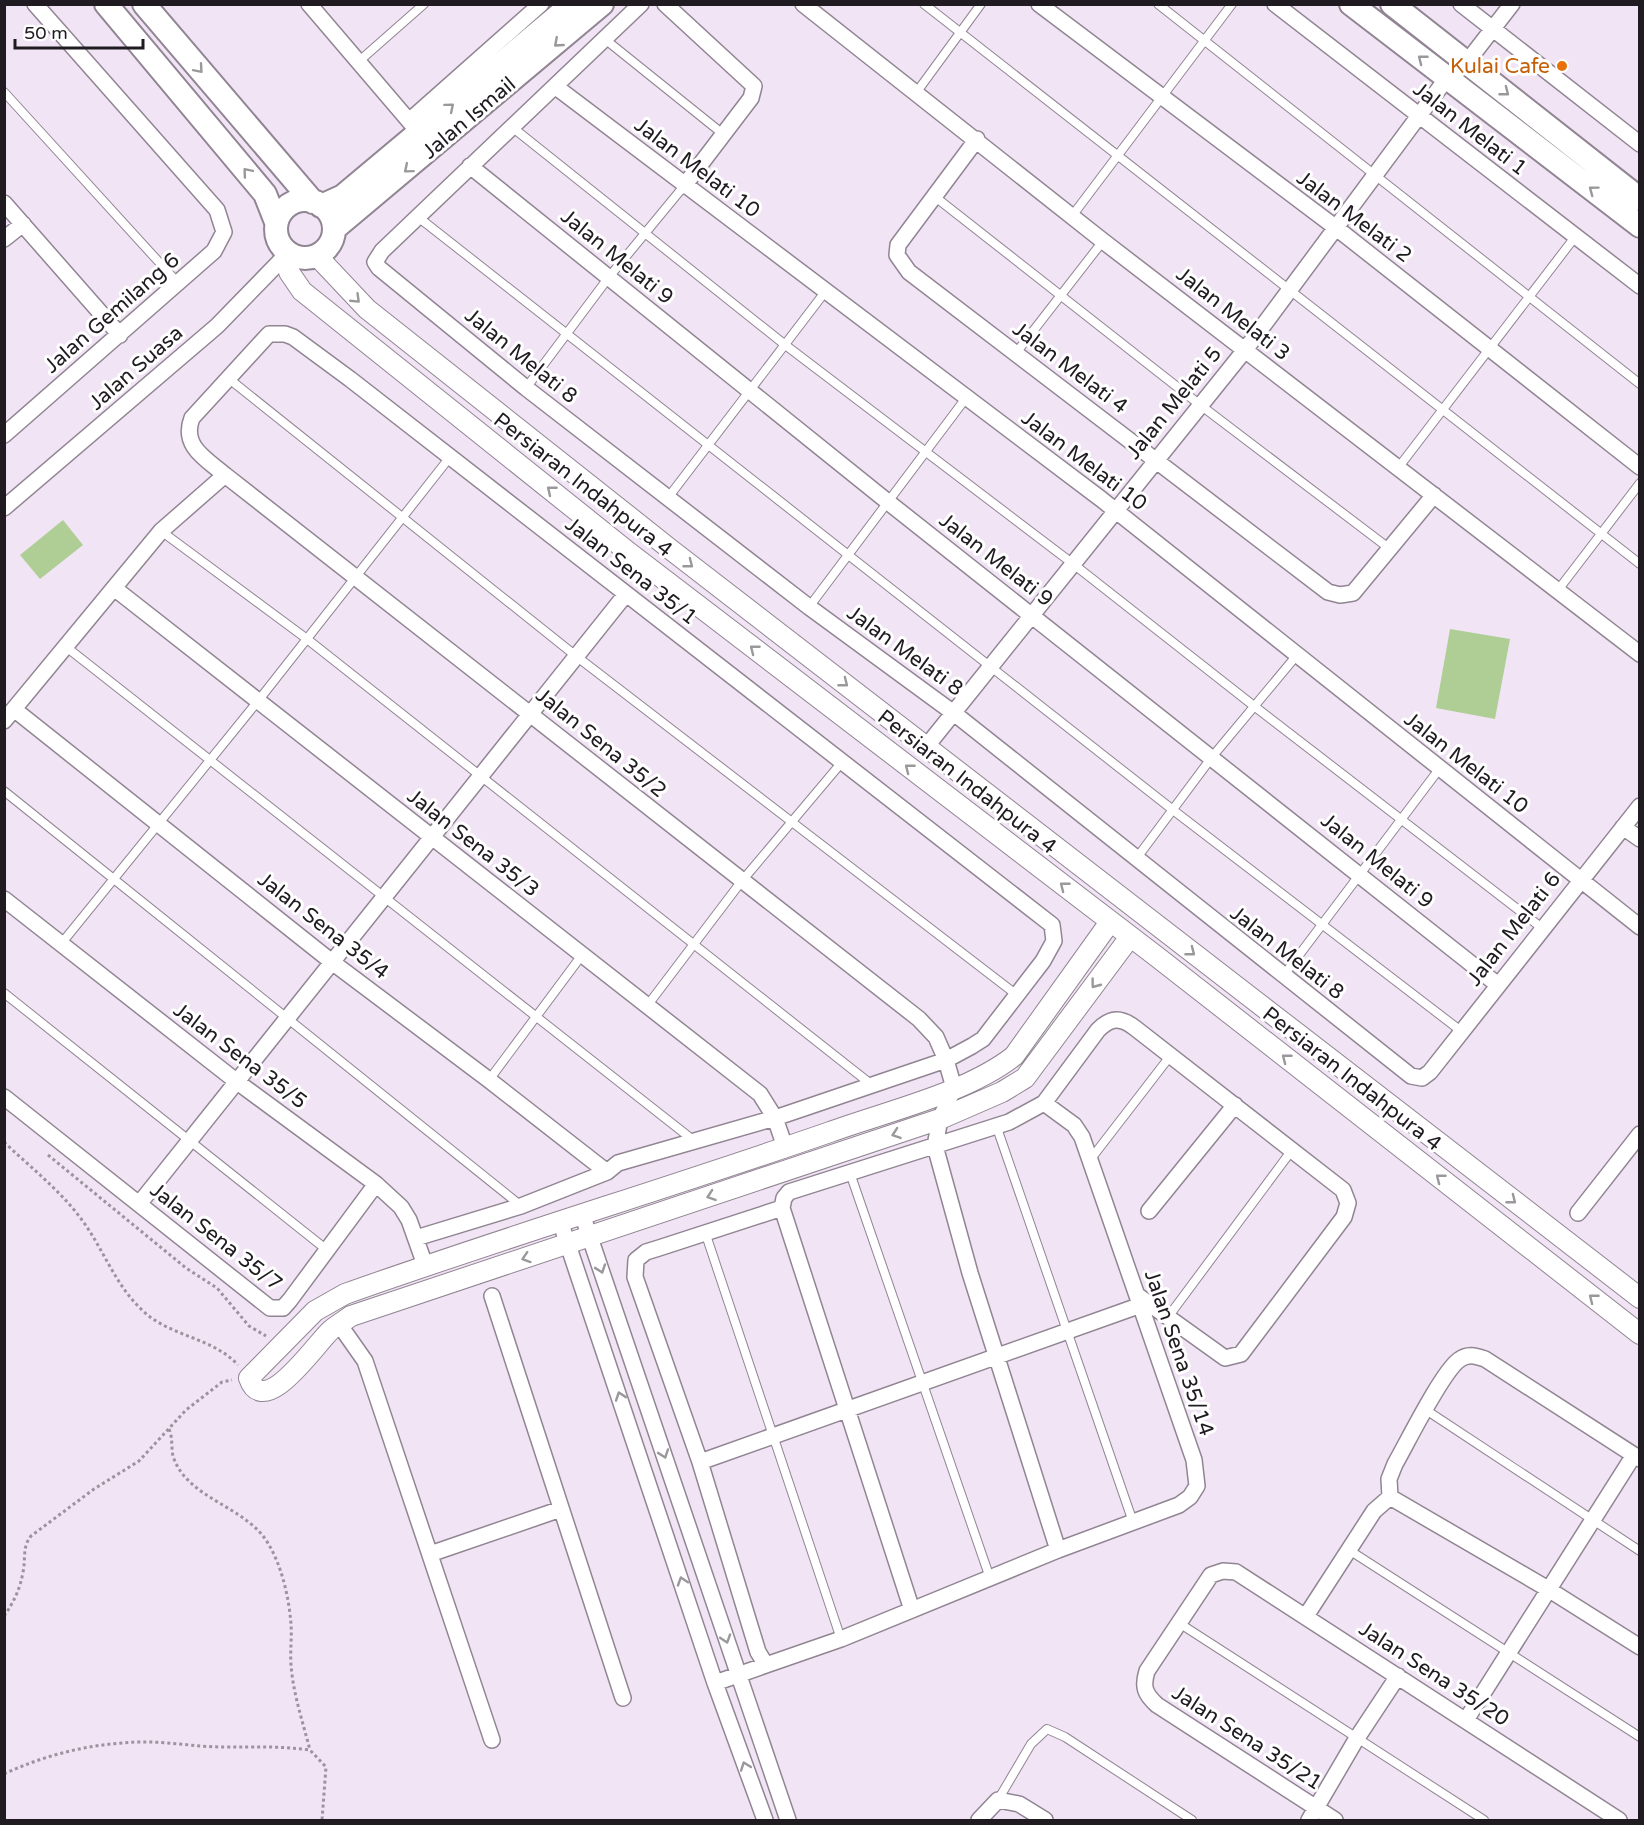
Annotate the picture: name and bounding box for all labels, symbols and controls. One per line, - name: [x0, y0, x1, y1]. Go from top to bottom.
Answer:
- scale bar: [15, 12, 142, 50]
- text: 50 m: [24, 22, 68, 44]
- one-way arrow: [554, 36, 564, 47]
- place label: Kulai Cafe: [1450, 54, 1550, 79]
- one-way arrow: [1417, 55, 1428, 66]
- marker: Kulai Cafe: [1555, 59, 1569, 73]
- one-way arrow: [192, 62, 203, 73]
- street label: Jalan Ismail: [417, 72, 521, 164]
- street label: Jalan Melati 1: [1408, 77, 1532, 181]
- one-way arrow: [1498, 84, 1509, 95]
- one-way arrow: [443, 103, 454, 114]
- street label: Jalan Melati 10: [629, 113, 765, 223]
- one-way arrow: [404, 161, 415, 172]
- street label: Jalan Melati 2: [1292, 166, 1416, 268]
- one-way arrow: [243, 168, 254, 179]
- one-way arrow: [1589, 186, 1600, 197]
- street label: Jalan Melati 9: [556, 204, 678, 310]
- street label: Jalan Gemilang 6: [39, 248, 185, 378]
- street label: Jalan Melati 3: [1171, 262, 1295, 366]
- one-way arrow: [350, 292, 360, 303]
- street label: Jalan Melati 8: [460, 303, 582, 409]
- street label: Jalan Melati 4: [1008, 317, 1132, 419]
- street label: Jalan Suasa: [84, 320, 188, 416]
- street label: Jalan Melati 5: [1121, 342, 1227, 464]
- street label: Jalan Melati 10: [1016, 406, 1152, 516]
- street label: Persiaran Indahpura 4: [489, 407, 677, 563]
- one-way arrow: [547, 487, 558, 498]
- street label: Jalan Melati 9: [934, 508, 1058, 612]
- street label: Jalan Sena 35/1: [560, 512, 702, 630]
- one-way arrow: [683, 557, 694, 568]
- street label: Jalan Melati 8: [842, 600, 968, 702]
- one-way arrow: [750, 645, 761, 656]
- one-way arrow: [837, 676, 848, 687]
- street label: Jalan Sena 35/2: [531, 683, 671, 803]
- street label: Persiaran Indahpura 4: [873, 704, 1061, 860]
- street label: Jalan Melati 10: [1399, 707, 1533, 819]
- one-way arrow: [905, 764, 916, 775]
- street label: Jalan Sena 35/3: [402, 784, 544, 902]
- street label: Jalan Melati 9: [1316, 808, 1438, 914]
- street label: Jalan Sena 35/4: [253, 867, 393, 985]
- street label: Jalan Melati 6: [1462, 867, 1566, 991]
- one-way arrow: [1059, 883, 1070, 894]
- street label: Jalan Melati 8: [1225, 901, 1349, 1005]
- one-way arrow: [1185, 945, 1196, 956]
- one-way arrow: [1091, 978, 1102, 989]
- street label: Jalan Sena 35/5: [168, 998, 312, 1114]
- street label: Persiaran Indahpura 4: [1258, 1001, 1446, 1157]
- one-way arrow: [1282, 1054, 1293, 1065]
- one-way arrow: [891, 1126, 902, 1139]
- one-way arrow: [1435, 1174, 1446, 1185]
- street label: Jalan Sena 35/7: [145, 1178, 287, 1296]
- one-way arrow: [706, 1189, 717, 1201]
- one-way arrow: [1505, 1192, 1516, 1203]
- one-way arrow: [521, 1251, 532, 1264]
- one-way arrow: [593, 1263, 606, 1274]
- street label: Jalan Sena 35/14: [1139, 1267, 1219, 1439]
- one-way arrow: [1589, 1294, 1600, 1305]
- one-way arrow: [614, 1391, 627, 1402]
- one-way arrow: [657, 1448, 670, 1459]
- one-way arrow: [676, 1576, 689, 1587]
- street label: Jalan Sena 35/20: [1354, 1616, 1514, 1732]
- one-way arrow: [719, 1633, 731, 1644]
- street label: Jalan Sena 35/21: [1167, 1680, 1327, 1796]
- one-way arrow: [739, 1761, 752, 1772]

